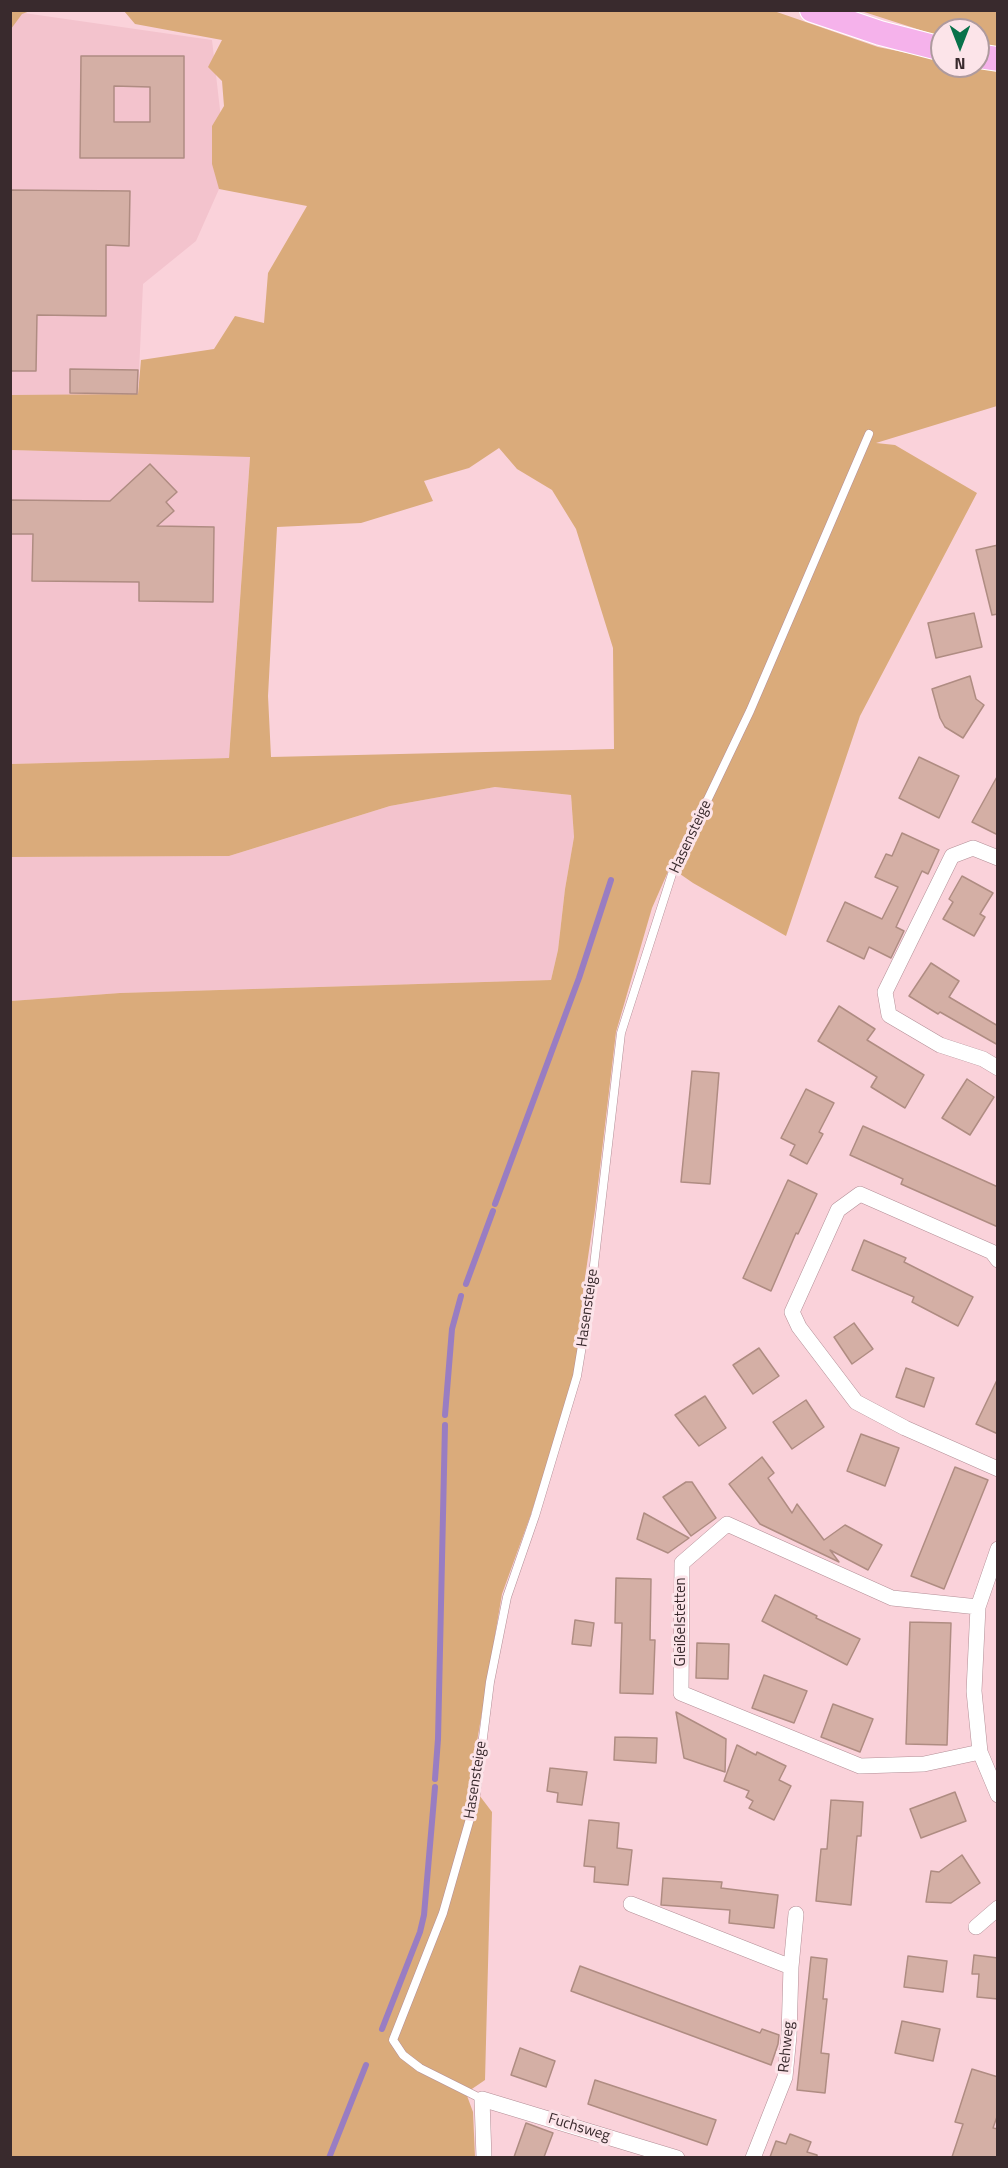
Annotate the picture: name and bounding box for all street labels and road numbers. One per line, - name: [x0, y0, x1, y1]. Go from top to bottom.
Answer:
- street label: Hasensteige: [666, 798, 716, 876]
- street label: Hasensteige: [574, 1268, 602, 1348]
- street label: Gleißelstetten: [672, 1577, 690, 1667]
- street label: Hasensteige: [461, 1740, 491, 1820]
- street label: Rehweg: [775, 2021, 799, 2073]
- street label: Fuchsweg: [546, 2110, 612, 2146]

